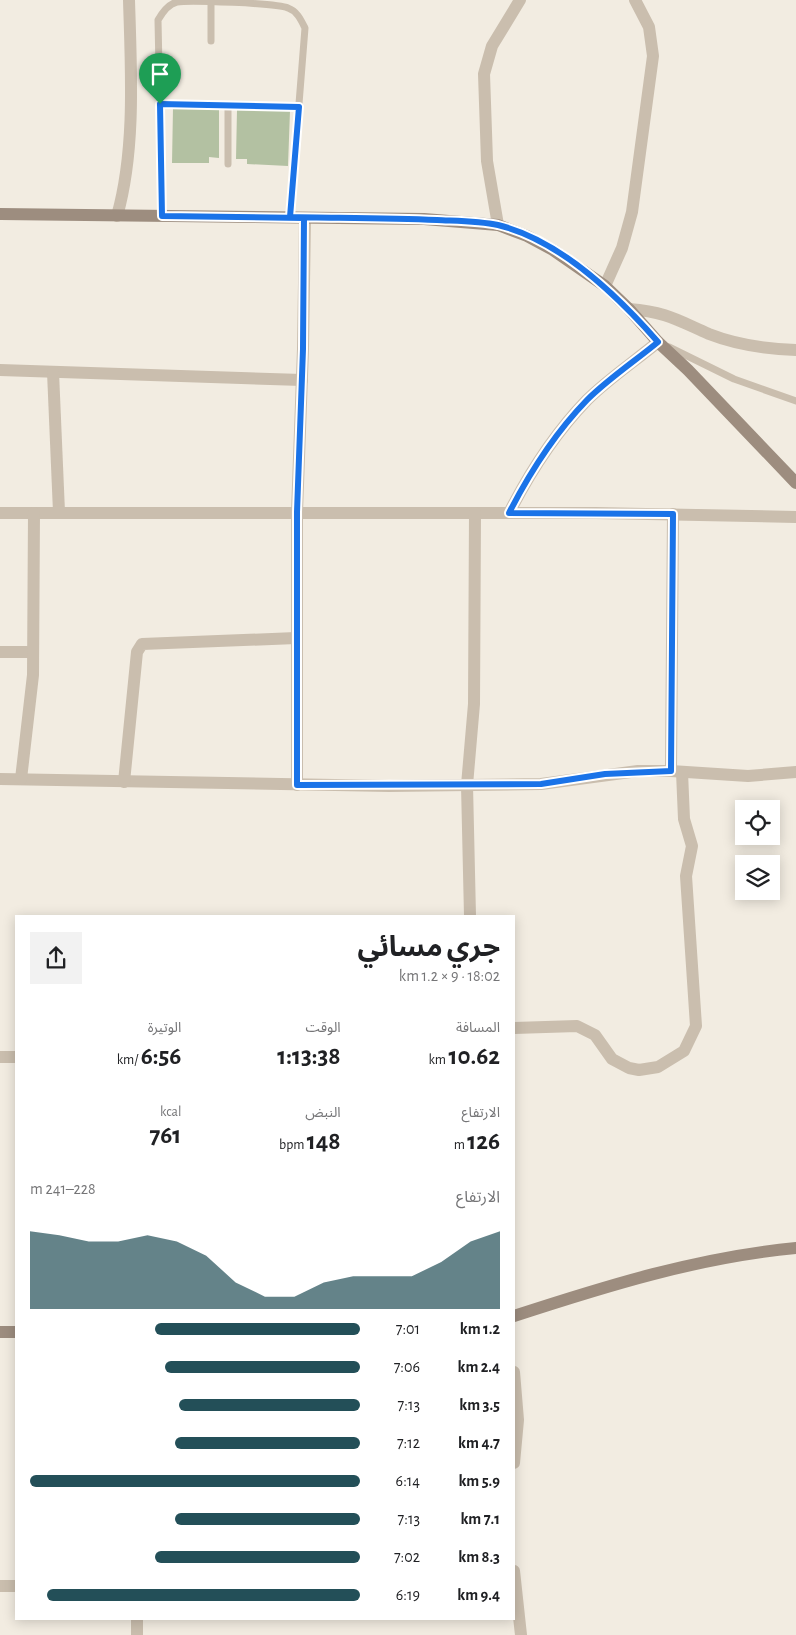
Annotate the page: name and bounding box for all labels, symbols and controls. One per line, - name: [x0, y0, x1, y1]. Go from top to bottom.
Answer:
- pin: [139, 53, 181, 104]
- icon: arrive: [146, 60, 174, 88]
- map controls: [735, 800, 780, 900]
- button: locate: [735, 800, 780, 845]
- button: layers: [735, 855, 780, 900]
- button: share: [30, 932, 82, 984]
- text: جري مسائي: [358, 934, 500, 962]
- text: 18:02 · 9 × 1.2 km: [399, 968, 500, 984]
- text: الوتيرة: [148, 1021, 181, 1035]
- text: الوقت: [306, 1021, 341, 1035]
- text: المسافة: [456, 1021, 500, 1035]
- text: 6:56: [141, 1044, 181, 1069]
- text: 1:13:38: [277, 1044, 341, 1069]
- text: 10.62: [448, 1044, 500, 1069]
- text: /km: [117, 1053, 141, 1067]
- text: km: [428, 1053, 448, 1067]
- text: kcal: [160, 1105, 181, 1119]
- text: النبض: [305, 1106, 341, 1120]
- text: الارتفاع: [462, 1106, 500, 1120]
- text: 761: [149, 1123, 181, 1148]
- text: 148: [307, 1129, 341, 1154]
- text: 126: [467, 1129, 500, 1154]
- text: bpm: [279, 1138, 307, 1152]
- text: m: [454, 1138, 467, 1152]
- text: 228–241 m: [30, 1181, 96, 1197]
- text: الارتفاع: [456, 1189, 500, 1205]
- text: 7:01: [396, 1321, 420, 1337]
- text: 1.2 km: [460, 1321, 500, 1337]
- text: 7:06: [394, 1359, 420, 1375]
- text: 2.4 km: [457, 1359, 500, 1375]
- text: 7:13: [398, 1397, 420, 1413]
- text: 3.5 km: [459, 1397, 500, 1413]
- text: 7:12: [397, 1435, 420, 1451]
- text: 4.7 km: [458, 1435, 500, 1451]
- text: 6:14: [396, 1473, 420, 1489]
- text: 5.9 km: [458, 1473, 500, 1489]
- text: 7:13: [398, 1511, 420, 1527]
- text: 7.1 km: [460, 1511, 500, 1527]
- text: 7:02: [394, 1549, 420, 1565]
- text: 8.3 km: [458, 1549, 500, 1565]
- text: 6:19: [396, 1587, 420, 1603]
- text: 9.4 km: [457, 1587, 500, 1603]

